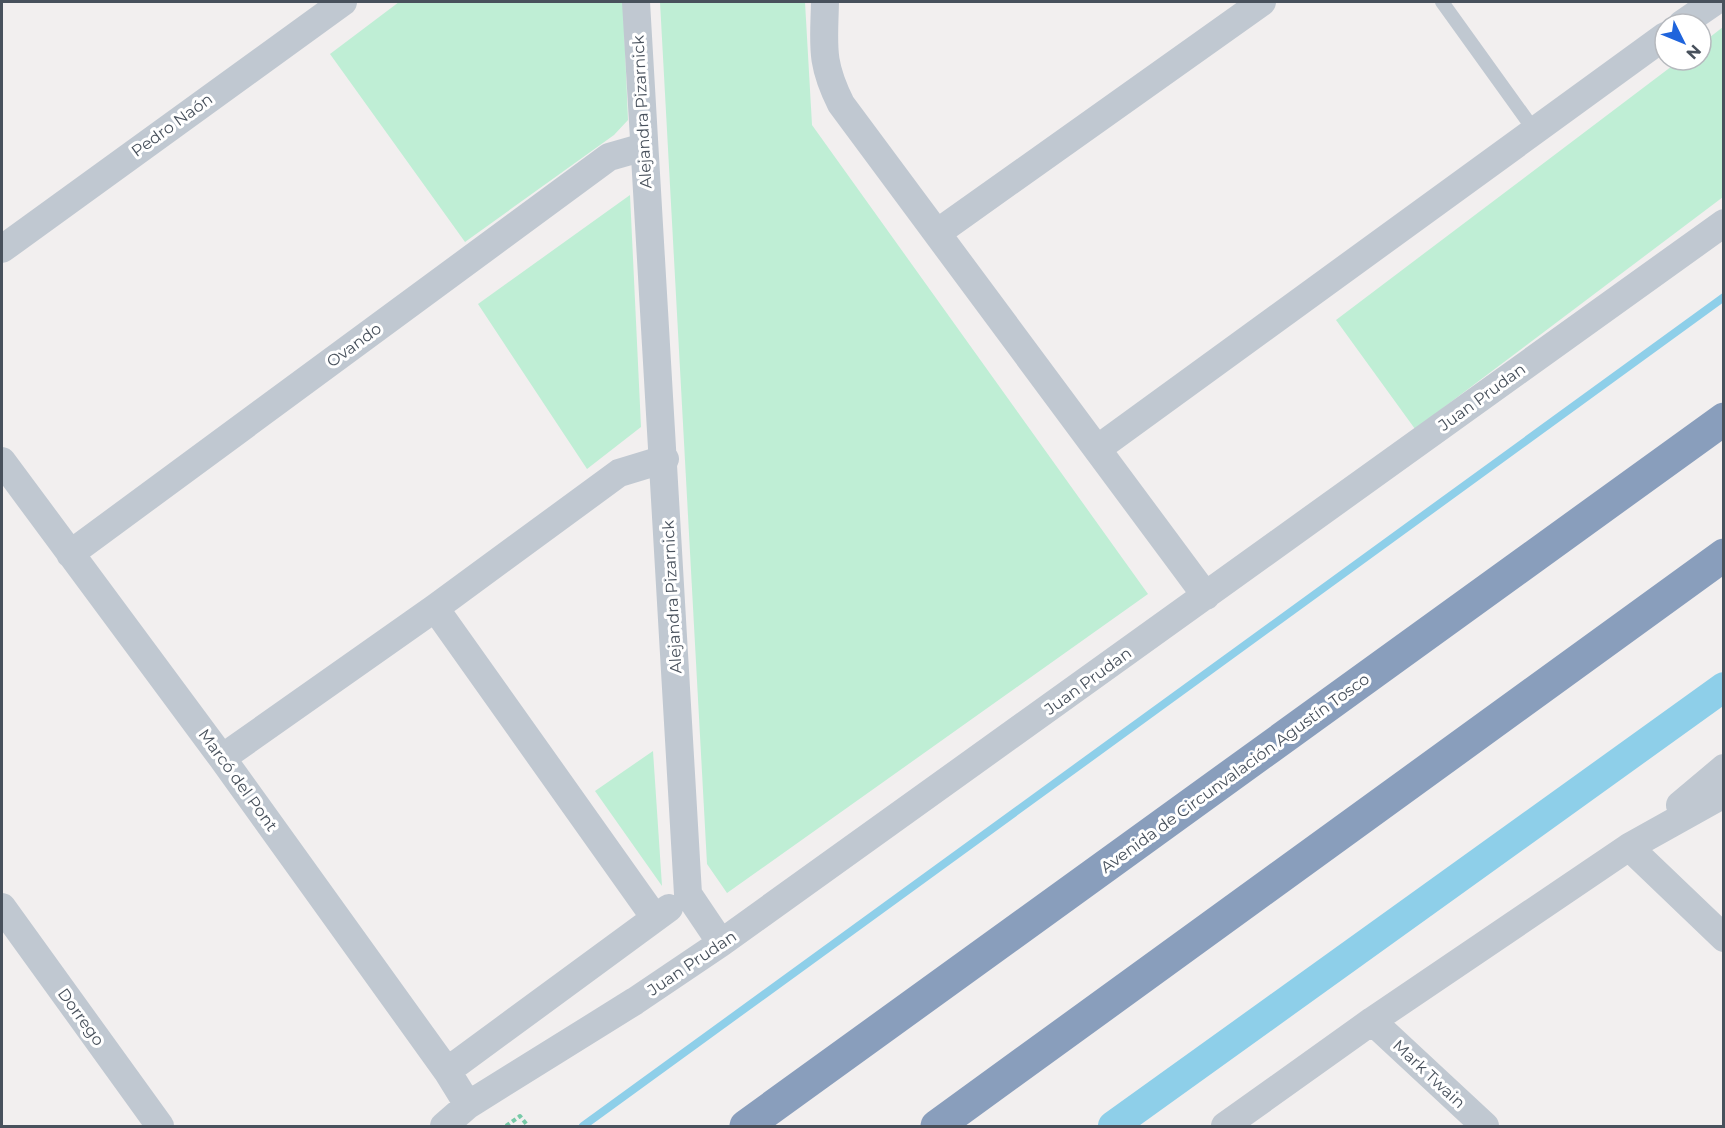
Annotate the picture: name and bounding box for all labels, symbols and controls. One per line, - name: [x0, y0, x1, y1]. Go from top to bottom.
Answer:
- north arrow: [1653, 12, 1713, 72]
- street label: Alejandra Pizarnick: [628, 34, 656, 189]
- text: N: [1682, 41, 1705, 63]
- street label: Pedro Naón: [128, 89, 216, 161]
- street label: Ovando: [323, 319, 385, 371]
- street label: Juan Prudan: [1434, 359, 1529, 435]
- street label: Alejandra Pizarnick: [658, 519, 686, 674]
- street label: Juan Prudan: [1040, 643, 1135, 719]
- street label: Avenida de Circunvalación Agustín Tosco: [1097, 669, 1373, 877]
- street label: Marcó del Pont: [195, 725, 282, 835]
- street label: Juan Prudan: [643, 926, 740, 1000]
- street label: Dorrego: [54, 985, 108, 1049]
- street label: Mark Twain: [1389, 1036, 1469, 1112]

